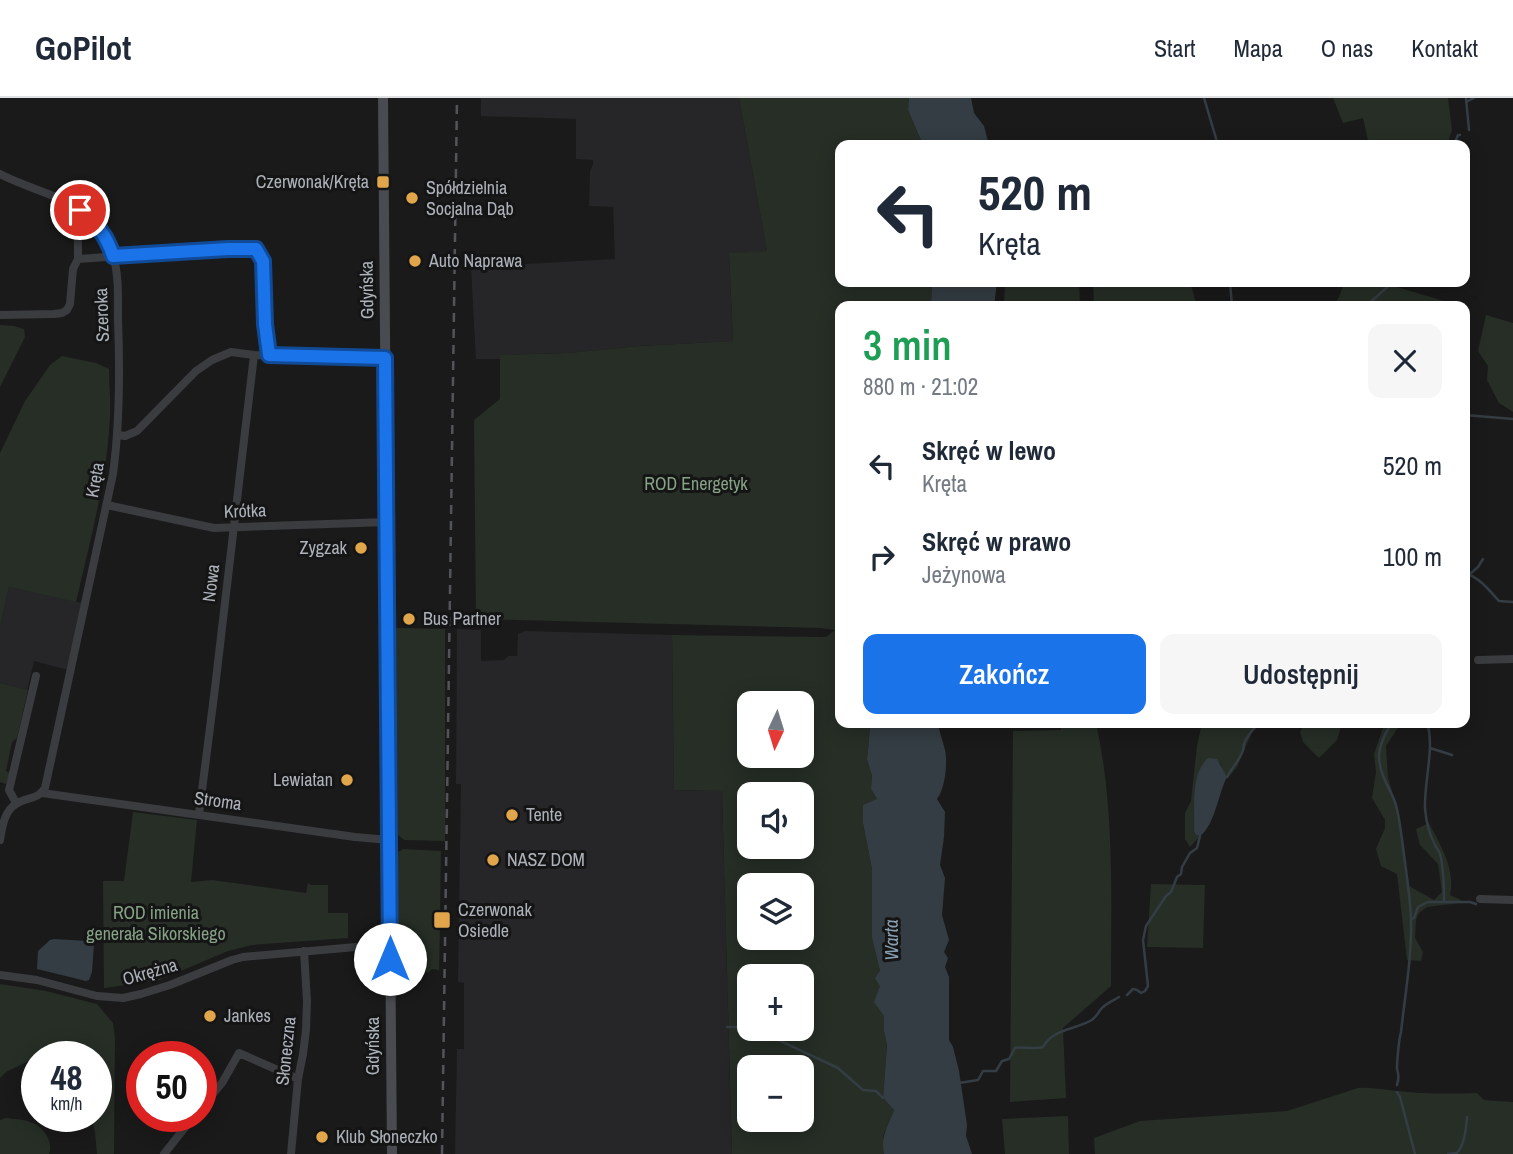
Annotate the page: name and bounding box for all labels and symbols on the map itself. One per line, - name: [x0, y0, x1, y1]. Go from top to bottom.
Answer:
- place label: Czerwonak/Kręta: [256, 169, 369, 194]
- marker: Czerwonak/Kręta: [375, 174, 391, 190]
- place label: Spółdzielnia Socjalna Dąb: [426, 175, 514, 221]
- pin: [50, 180, 110, 240]
- marker: Spółdzielnia Socjalna Dąb: [404, 190, 420, 206]
- place label: Auto Naprawa: [428, 248, 523, 273]
- marker: Auto Naprawa: [407, 253, 423, 269]
- street label: Gdyńska: [353, 261, 380, 319]
- street label: Szeroka: [88, 288, 115, 343]
- street label: Kręta: [79, 460, 110, 499]
- park label: ROD Energetyk: [644, 471, 748, 496]
- street label: Krótka: [223, 497, 267, 524]
- place label: Zygzak: [299, 535, 348, 560]
- marker: Zygzak: [353, 540, 369, 556]
- street label: Nowa: [196, 563, 225, 603]
- place label: Bus Partner: [423, 606, 501, 631]
- marker: Bus Partner: [401, 611, 417, 627]
- north arrow: [737, 691, 814, 768]
- place label: Lewiatan: [273, 767, 333, 792]
- marker: Lewiatan: [339, 772, 355, 788]
- street label: Stroma: [193, 785, 243, 816]
- place label: Tente: [526, 802, 562, 827]
- marker: Tente: [504, 807, 520, 823]
- place label: NASZ DOM: [507, 847, 585, 872]
- marker: NASZ DOM: [485, 852, 501, 868]
- place label: Czerwonak Osiedle: [458, 897, 532, 943]
- park label: ROD imienia generała Sikorskiego: [86, 900, 226, 946]
- marker: Czerwonak Osiedle: [432, 910, 452, 930]
- water label: Warta: [878, 919, 904, 961]
- position arrow: [353, 922, 427, 996]
- street label: Okrężna: [120, 952, 180, 991]
- place label: Jankes: [224, 1003, 271, 1028]
- marker: Jankes: [202, 1008, 218, 1024]
- street label: Słoneczna: [269, 1015, 302, 1087]
- street label: Gdyńska: [360, 1017, 385, 1075]
- speed limit sign: 50: [126, 1041, 217, 1132]
- place label: Klub Słoneczko: [336, 1124, 438, 1149]
- marker: Klub Słoneczko: [314, 1129, 330, 1145]

